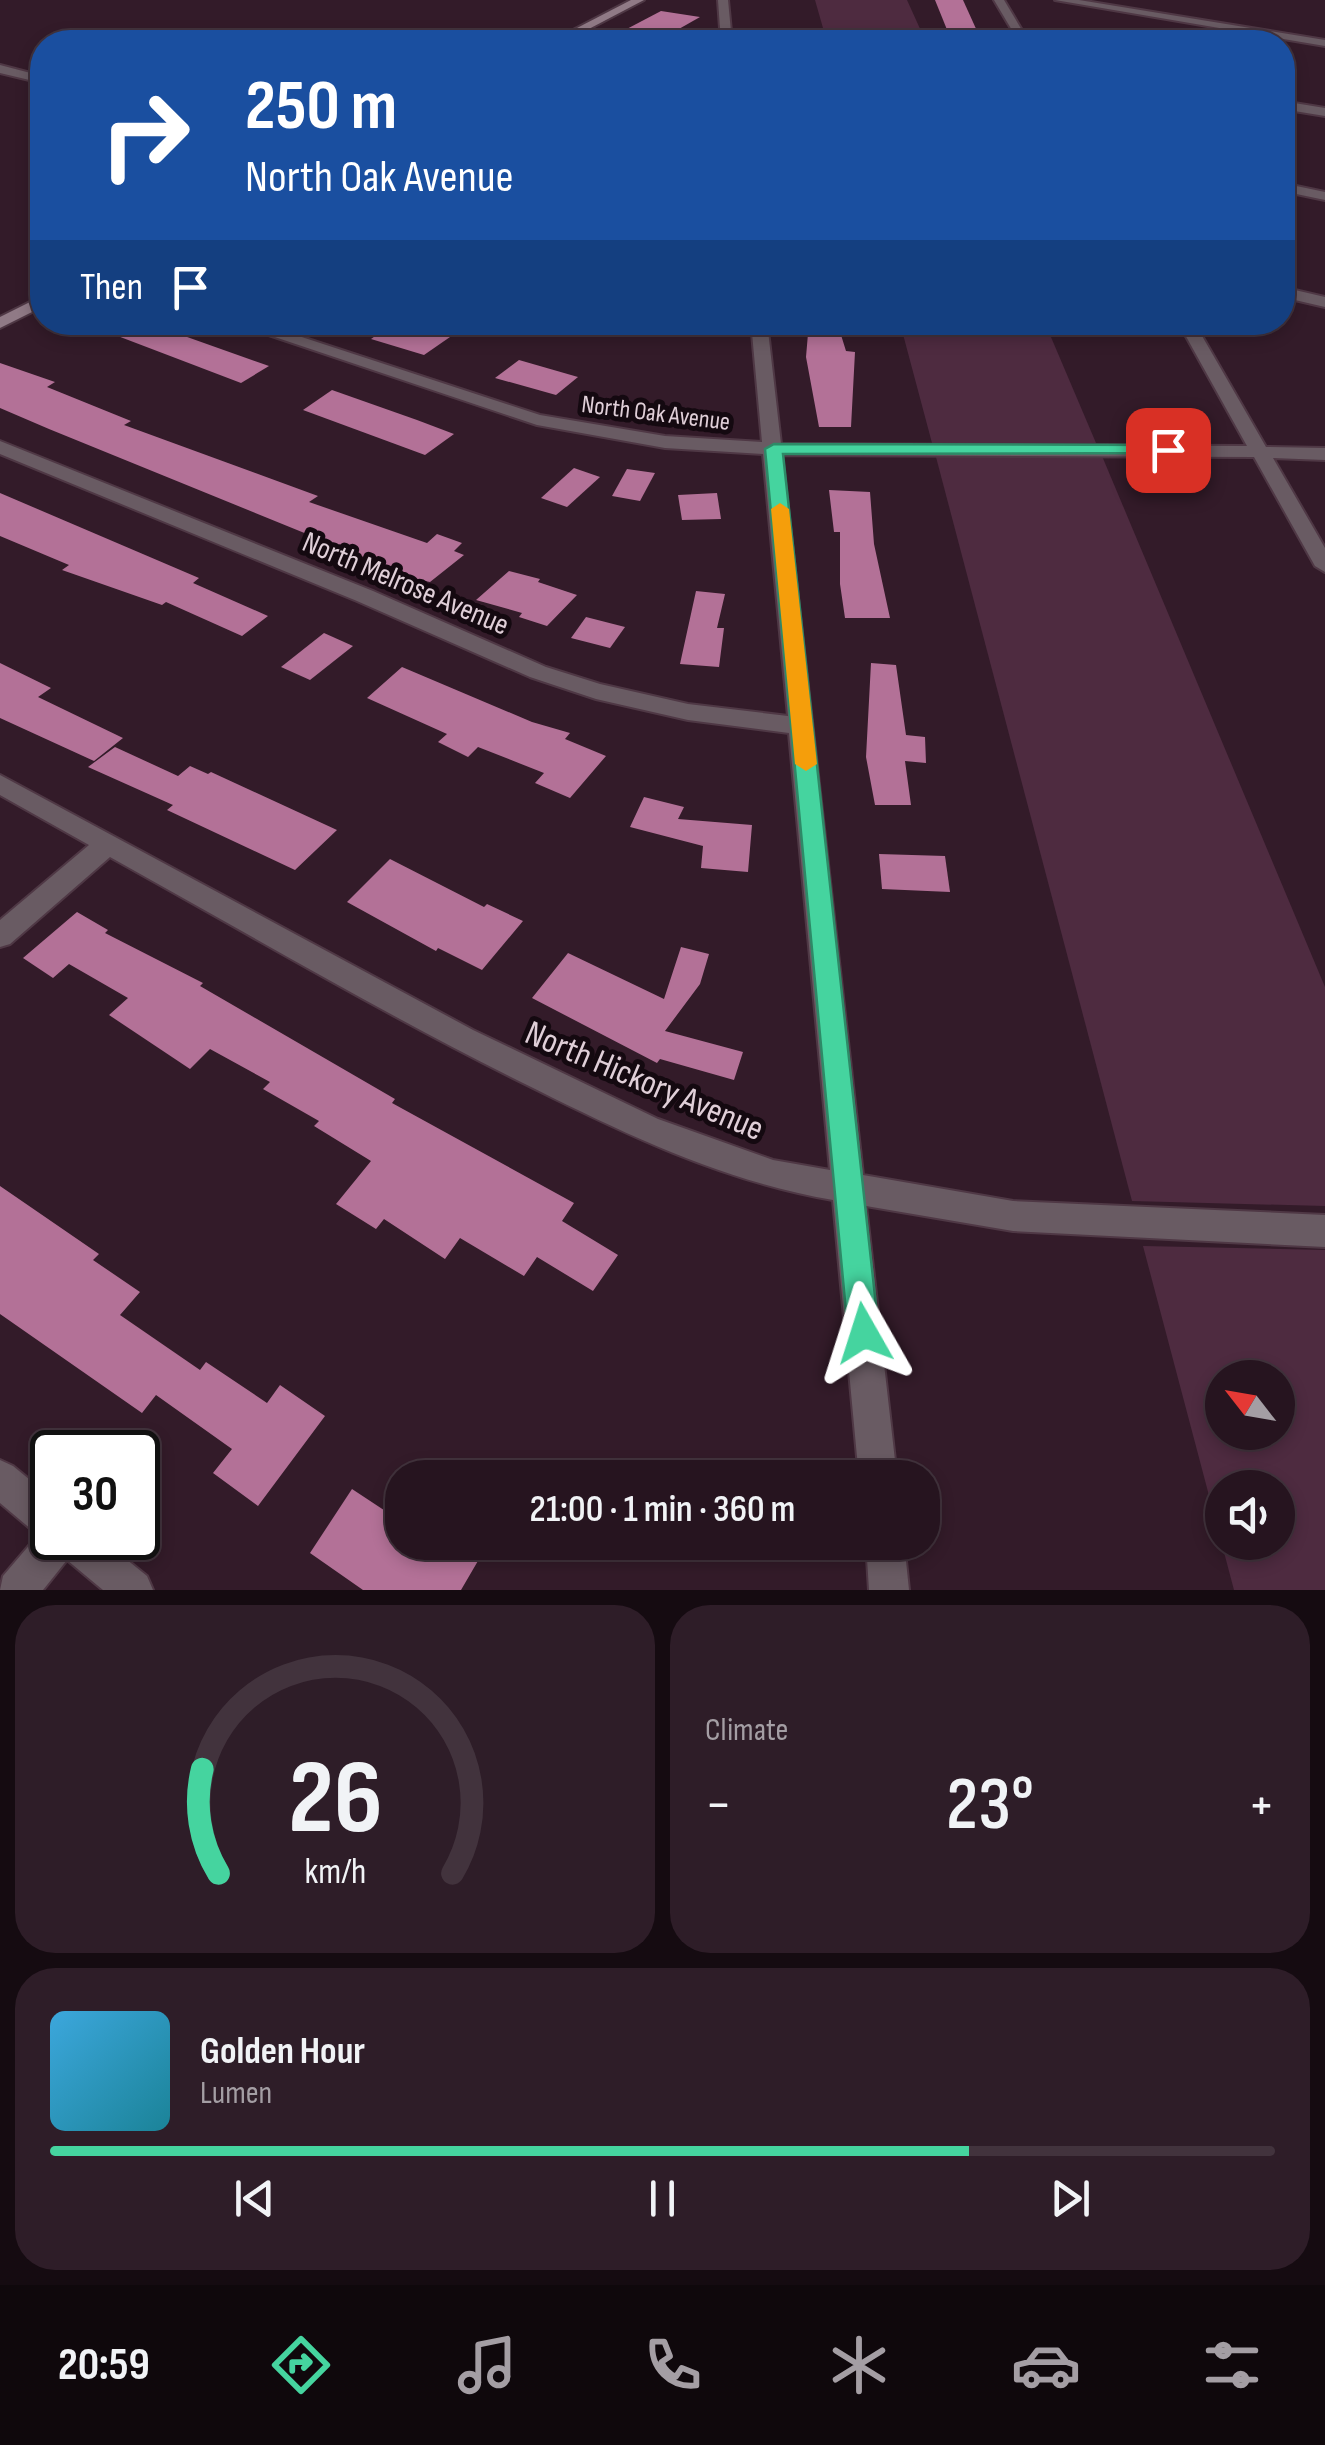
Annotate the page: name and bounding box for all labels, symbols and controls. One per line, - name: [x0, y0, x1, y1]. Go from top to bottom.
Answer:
- text: 250 m: [245, 65, 397, 149]
- icon: right: [80, 70, 210, 200]
- text: North Oak Avenue: [245, 150, 514, 205]
- icon: arrive: [163, 260, 218, 315]
- text: Then: [80, 265, 143, 310]
- street label: North Oak Avenue: [580, 389, 732, 438]
- pin: [1126, 408, 1211, 493]
- icon: arrive: [1141, 423, 1196, 478]
- street label: North Melrose Avenue: [297, 524, 514, 644]
- street label: North Hickory Avenue: [519, 1012, 770, 1151]
- position arrow: [812, 1281, 916, 1385]
- north arrow: [1205, 1360, 1295, 1450]
- map controls: [1205, 1360, 1295, 1560]
- speed limit sign: 30: [30, 1430, 160, 1560]
- button: sound: [1205, 1470, 1295, 1560]
- text: 21:00 · 1 min · 360 m: [530, 1487, 795, 1532]
- text: Climate: [705, 1711, 788, 1750]
- text: 26: [288, 1737, 382, 1862]
- text: 23°: [946, 1760, 1034, 1851]
- text: −: [705, 1772, 732, 1839]
- text: +: [1248, 1772, 1275, 1839]
- text: km/h: [304, 1851, 366, 1894]
- text: Golden Hour: [200, 2029, 365, 2074]
- text: Lumen: [200, 2074, 272, 2113]
- icon: previous: [227, 2171, 282, 2226]
- icon: pause: [635, 2171, 690, 2226]
- icon: next: [1043, 2171, 1098, 2226]
- icon: directions: [266, 2330, 336, 2400]
- icon: music: [452, 2330, 522, 2400]
- icon: phone: [638, 2330, 708, 2400]
- icon: climate: [824, 2330, 894, 2400]
- icon: car: [1011, 2330, 1081, 2400]
- icon: filters: [1197, 2330, 1267, 2400]
- text: 20:59: [58, 2338, 150, 2393]

